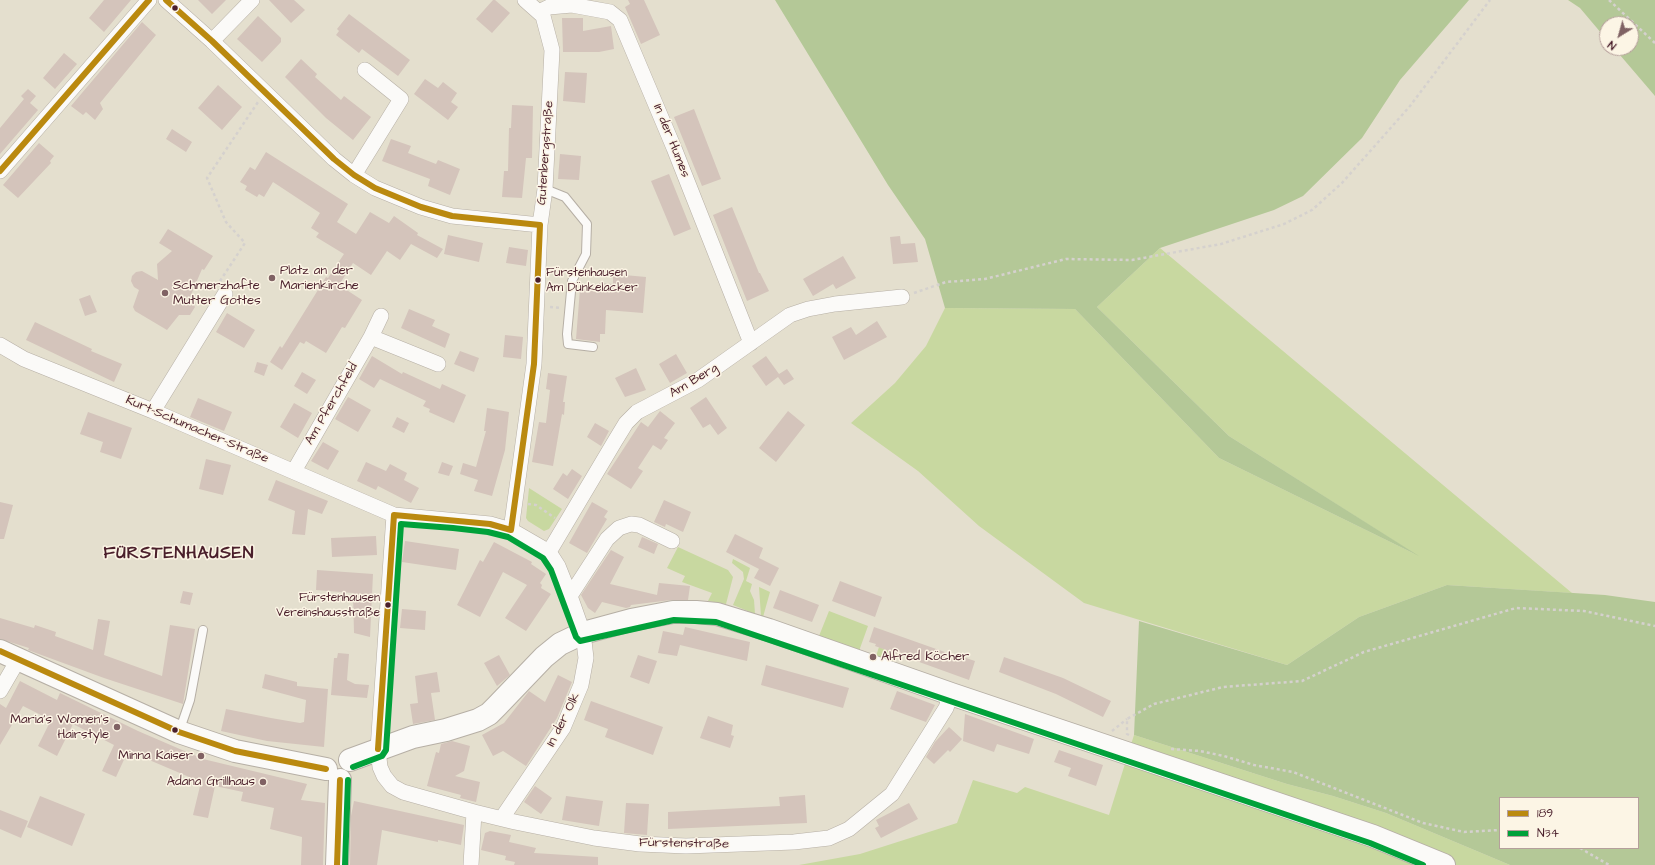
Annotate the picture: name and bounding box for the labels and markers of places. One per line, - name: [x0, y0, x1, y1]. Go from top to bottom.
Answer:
- unlabelled marker: [170, 3, 180, 13]
- place label: Platz an der Marienkirche: [280, 263, 359, 294]
- place label: Fürstenhausen Am Dünkelacker: [546, 266, 638, 294]
- marker: Platz an der Marienkirche: [267, 273, 277, 283]
- marker: Fürstenhausen Am Dünkelacker: [533, 275, 543, 285]
- place label: Schmerzhafte Mutter Gottes: [173, 278, 261, 309]
- marker: Schmerzhafte Mutter Gottes: [160, 288, 170, 298]
- place label: Fürstenhausen Vereinshausstraße: [276, 591, 380, 619]
- marker: Fürstenhausen Vereinshausstraße: [383, 600, 393, 610]
- place label: Alfred Köcher: [881, 649, 969, 665]
- marker: Alfred Köcher: [868, 652, 878, 662]
- place label: Maria's Women's Hairstyle: [10, 712, 109, 743]
- marker: Maria's Women's Hairstyle: [112, 722, 122, 732]
- unlabelled marker: [170, 725, 180, 735]
- place label: Minna Kaiser: [118, 748, 193, 764]
- marker: Minna Kaiser: [196, 751, 206, 761]
- place label: Adana Grillhaus: [167, 774, 255, 790]
- marker: Adana Grillhaus: [258, 777, 268, 787]

